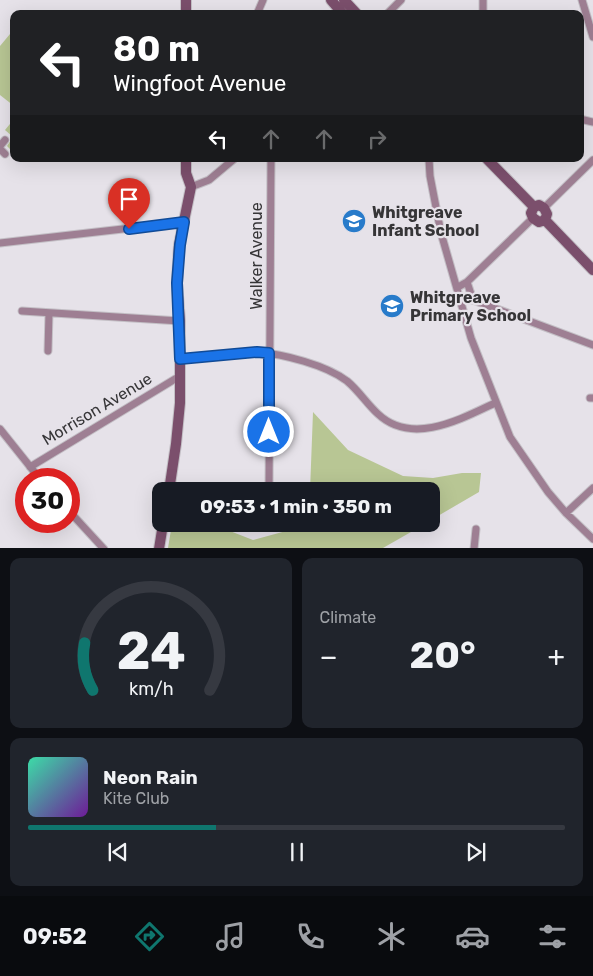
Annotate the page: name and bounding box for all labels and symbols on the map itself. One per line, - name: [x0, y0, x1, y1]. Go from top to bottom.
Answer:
- pin: [108, 178, 150, 229]
- street label: Walker Avenue: [247, 202, 266, 310]
- place label: Whitgreave Infant School: [372, 203, 479, 240]
- school or university icon: Whitgreave Infant School: [341, 208, 367, 234]
- place label: Whitgreave Primary School: [410, 288, 531, 325]
- school or university icon: Whitgreave Primary School: [379, 293, 405, 319]
- street label: Morrison Avenue: [39, 369, 155, 449]
- position arrow: [242, 405, 294, 457]
- speed limit sign: 30: [15, 468, 80, 533]

